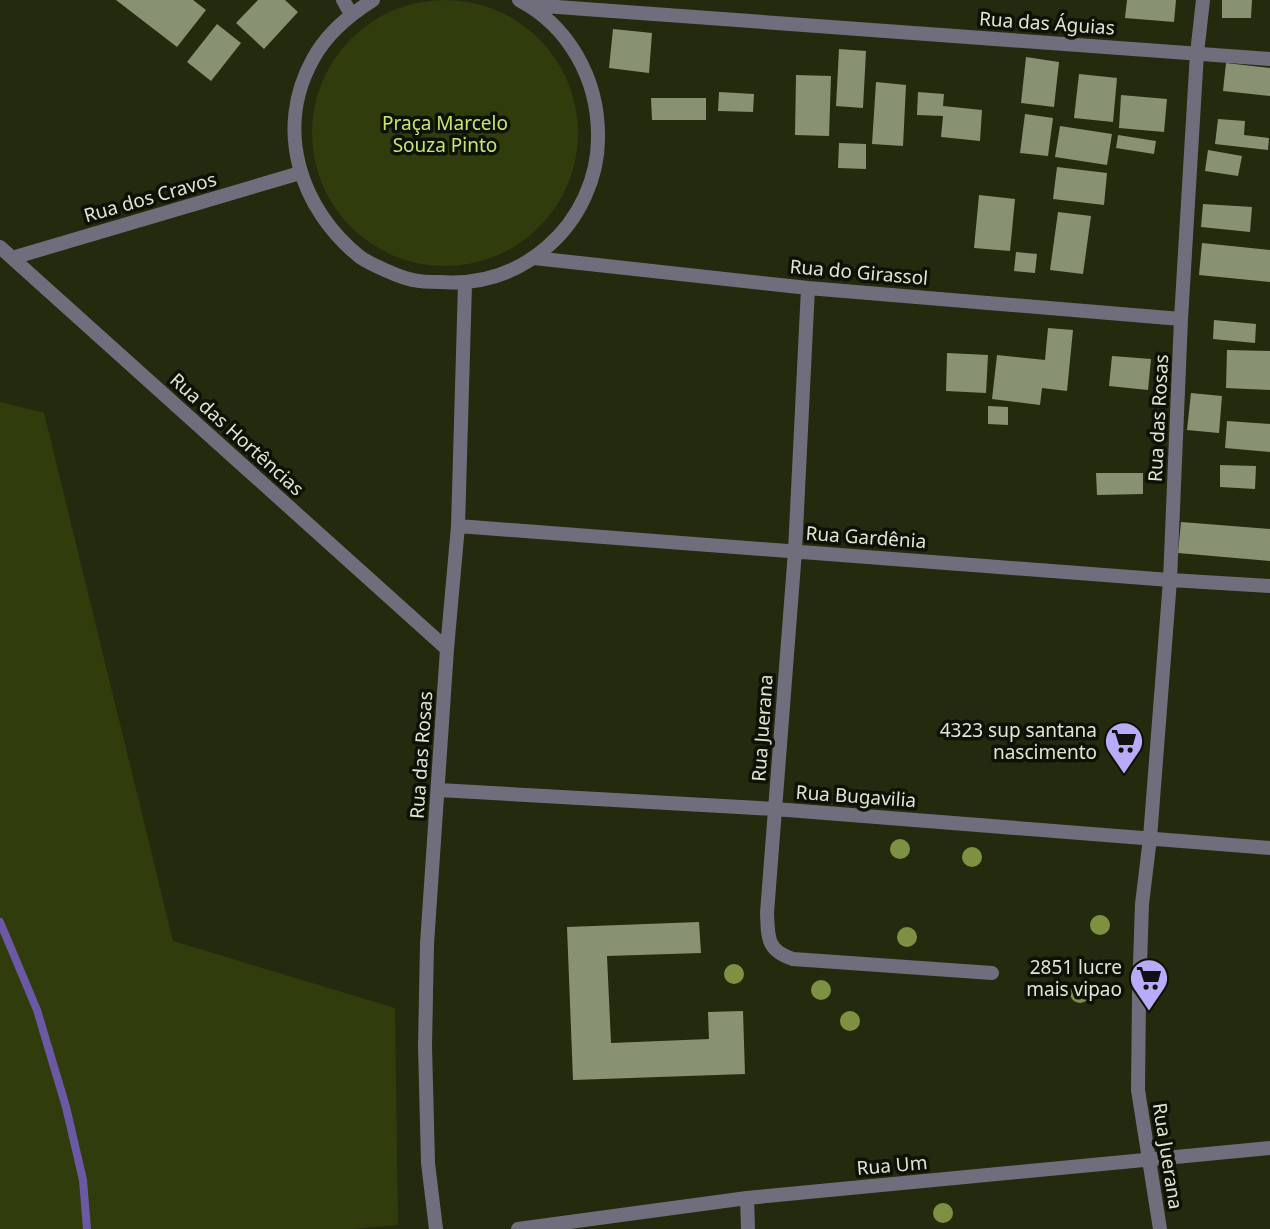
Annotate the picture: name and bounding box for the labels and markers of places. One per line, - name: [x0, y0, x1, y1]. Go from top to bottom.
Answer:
- place label: 4323 sup santana nascimento: [940, 717, 1097, 765]
- supermarket icon: 4323 sup santana nascimento: [1103, 720, 1145, 775]
- place label: 2851 lucre mais vipao: [1026, 954, 1122, 1002]
- supermarket icon: 2851 lucre mais vipao: [1128, 957, 1170, 1012]

